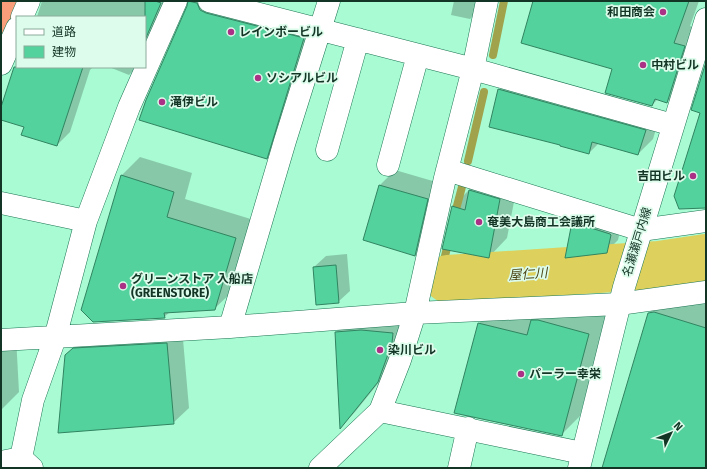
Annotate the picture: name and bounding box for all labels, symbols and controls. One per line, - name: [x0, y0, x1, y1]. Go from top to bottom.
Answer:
- place label: 和田商会: [607, 5, 655, 19]
- marker: 和田商会: [658, 7, 668, 17]
- legend: [16, 16, 146, 68]
- text: 道路: [52, 25, 76, 39]
- place label: レインボービル: [239, 25, 323, 39]
- marker: レインボービル: [226, 27, 236, 37]
- text: 建物: [52, 45, 76, 59]
- place label: 中村ビル: [651, 58, 699, 72]
- marker: 中村ビル: [638, 60, 648, 70]
- place label: ソシアルビル: [266, 71, 338, 85]
- marker: ソシアルビル: [253, 73, 263, 83]
- place label: 滝伊ビル: [170, 95, 218, 109]
- marker: 滝伊ビル: [157, 97, 167, 107]
- place label: 吉田ビル: [637, 169, 685, 183]
- marker: 吉田ビル: [688, 171, 698, 181]
- street label: 名瀬瀬戸内線: [620, 206, 654, 278]
- place label: 奄美大島商工会議所: [487, 215, 595, 229]
- marker: 奄美大島商工会議所: [474, 217, 484, 227]
- water label: 屋仁川: [508, 265, 550, 283]
- place label: グリーンストア 入船店 (GREENSTORE): [131, 272, 253, 300]
- marker: グリーンストア 入船店 (GREENSTORE): [118, 281, 128, 291]
- place label: 染川ビル: [388, 343, 436, 357]
- marker: 染川ビル: [375, 345, 385, 355]
- place label: パーラー幸栄: [529, 367, 601, 381]
- marker: パーラー幸栄: [516, 369, 526, 379]
- north arrow: [651, 413, 691, 453]
- text: N: [671, 419, 685, 434]

